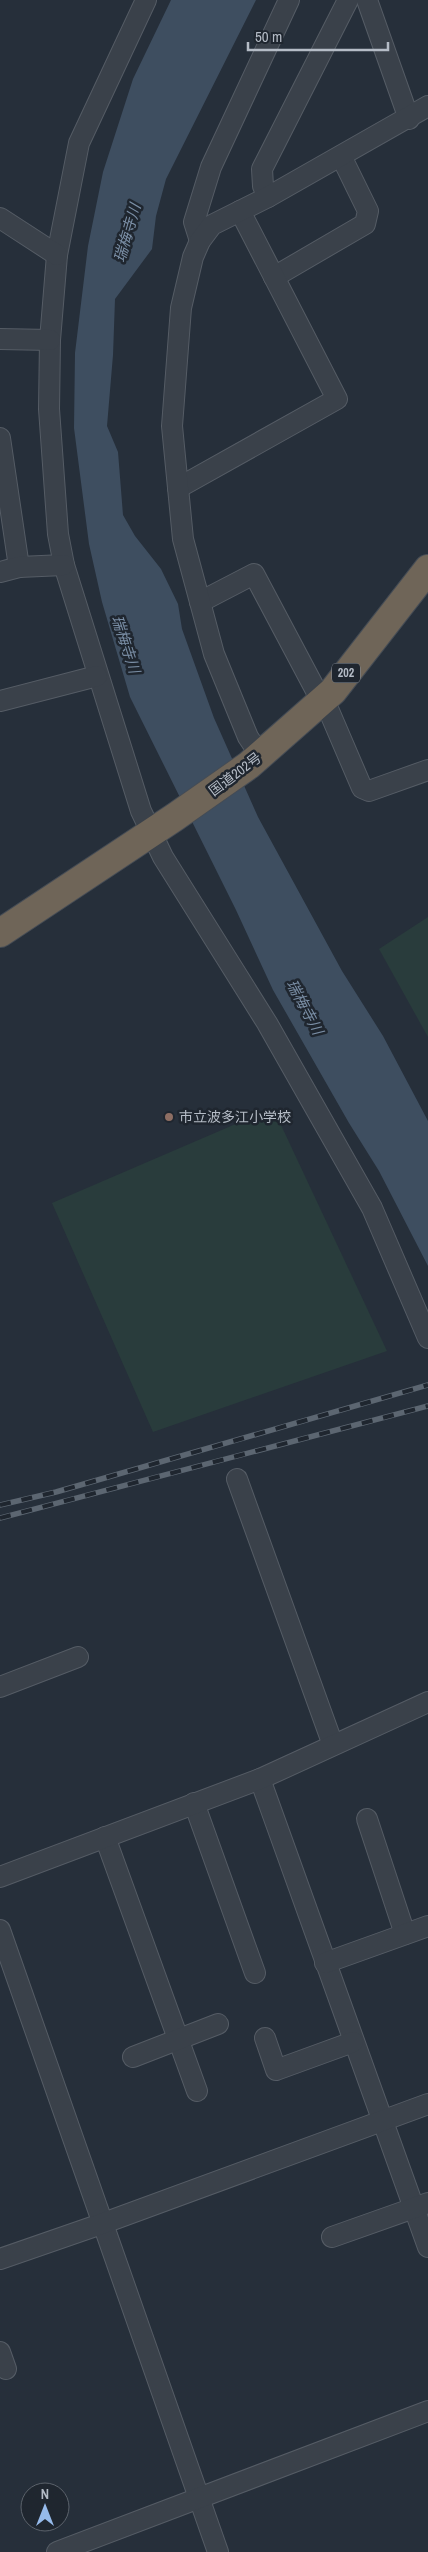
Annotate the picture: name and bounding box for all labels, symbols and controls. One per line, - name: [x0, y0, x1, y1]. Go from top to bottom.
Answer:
- scale bar: [248, 20, 388, 52]
- text: 50 m: [255, 26, 282, 47]
- water label: 瑞梅寺川: [109, 199, 146, 265]
- water label: 瑞梅寺川: [107, 612, 146, 678]
- road number: 202: [332, 664, 360, 682]
- street label: 国道202号: [205, 748, 265, 800]
- water label: 瑞梅寺川: [282, 976, 329, 1040]
- place label: 市立波多江小学校: [179, 1108, 291, 1126]
- marker: 市立波多江小学校: [163, 1111, 175, 1123]
- north arrow: [20, 2482, 70, 2532]
- text: N: [41, 2485, 49, 2503]

